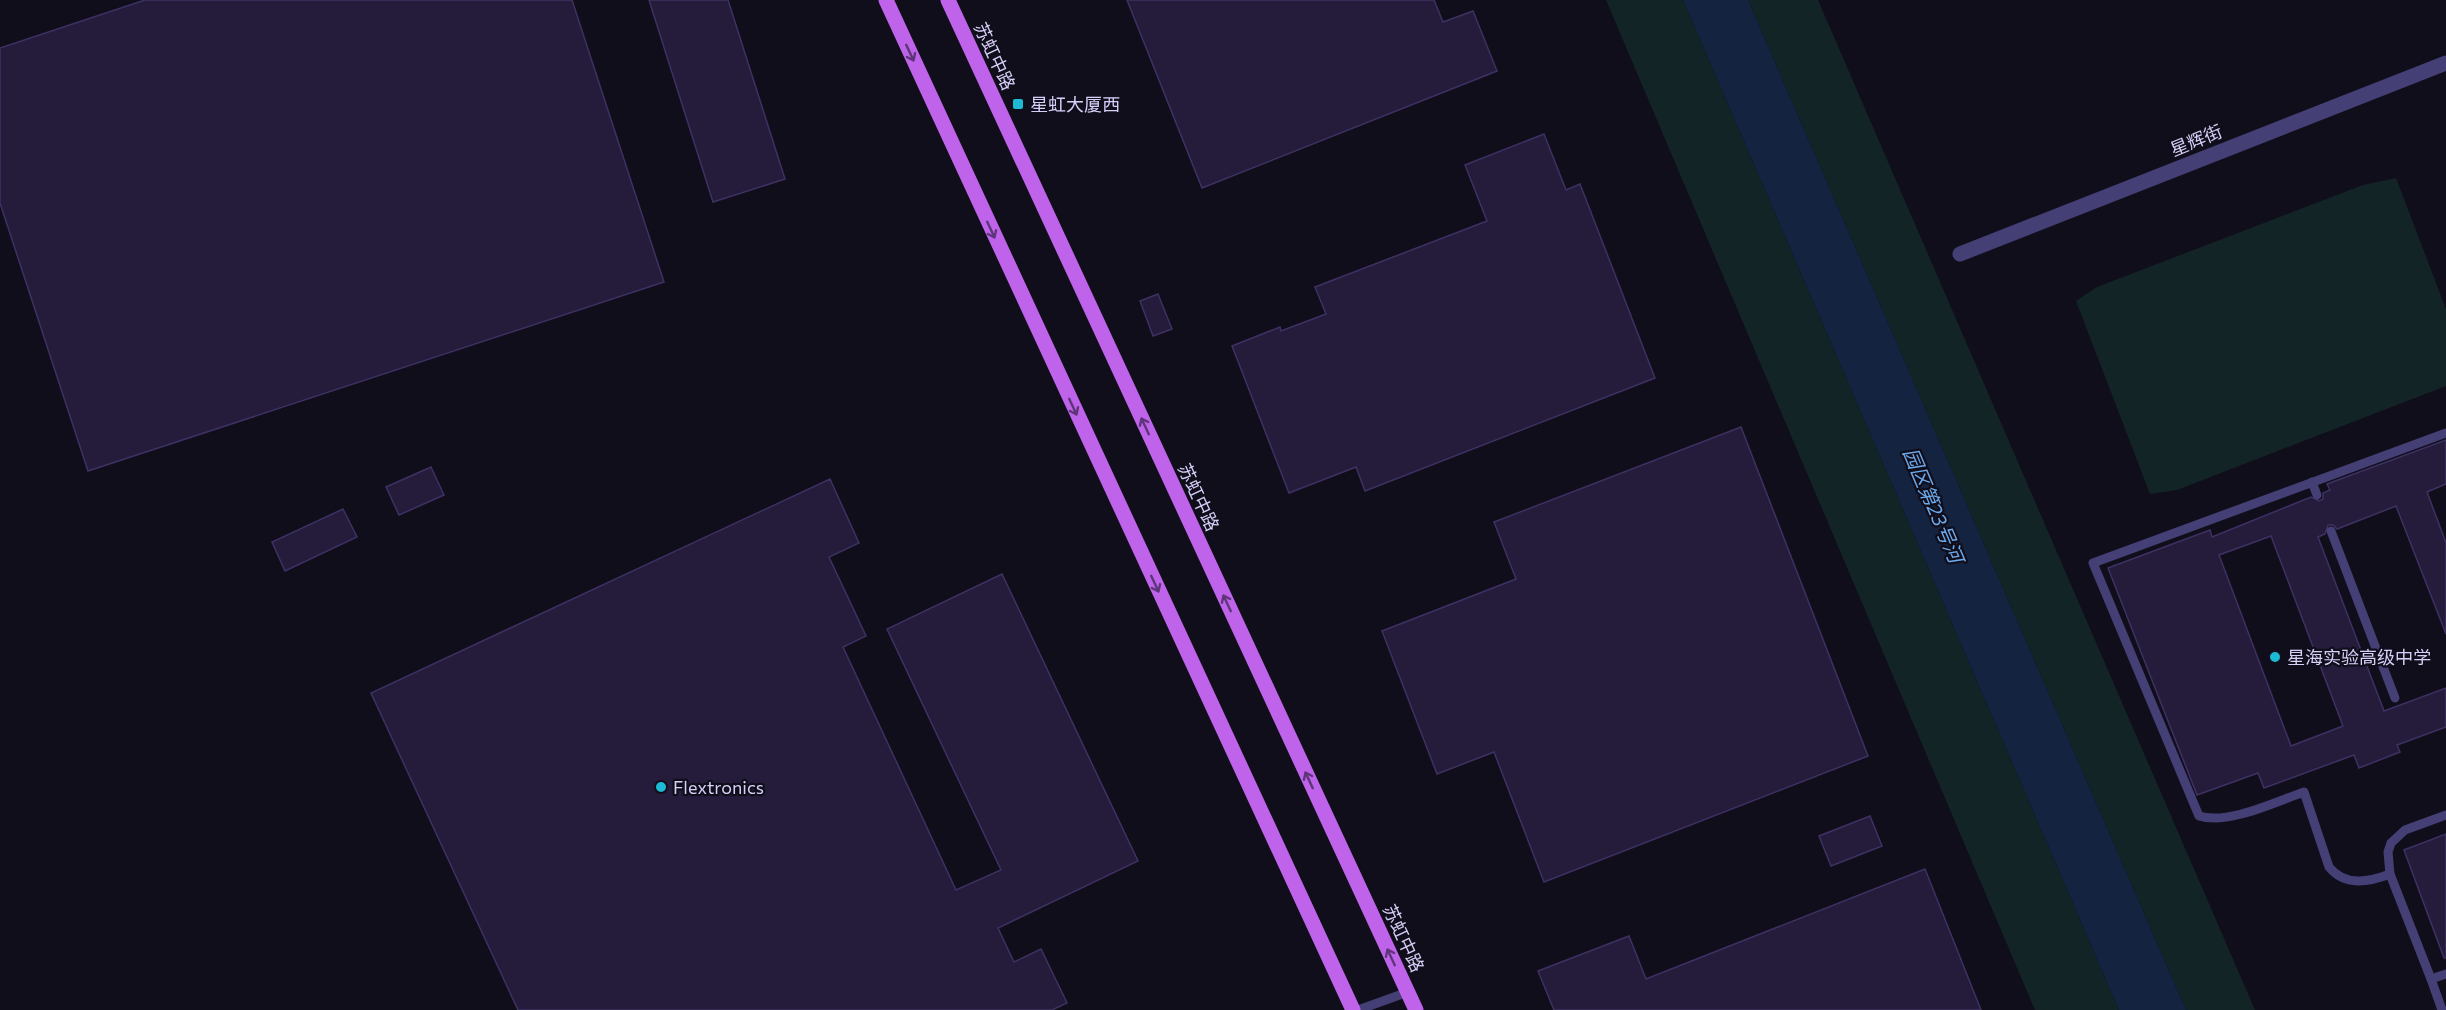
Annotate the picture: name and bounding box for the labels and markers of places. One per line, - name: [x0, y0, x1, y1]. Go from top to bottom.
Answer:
- place label: 星虹大厦西: [1030, 93, 1120, 115]
- marker: 星虹大厦西: [1011, 97, 1025, 111]
- place label: 星海实验高级中学: [2287, 646, 2431, 668]
- marker: 星海实验高级中学: [2268, 650, 2282, 664]
- place label: Flextronics: [673, 776, 764, 798]
- marker: Flextronics: [654, 780, 668, 794]

